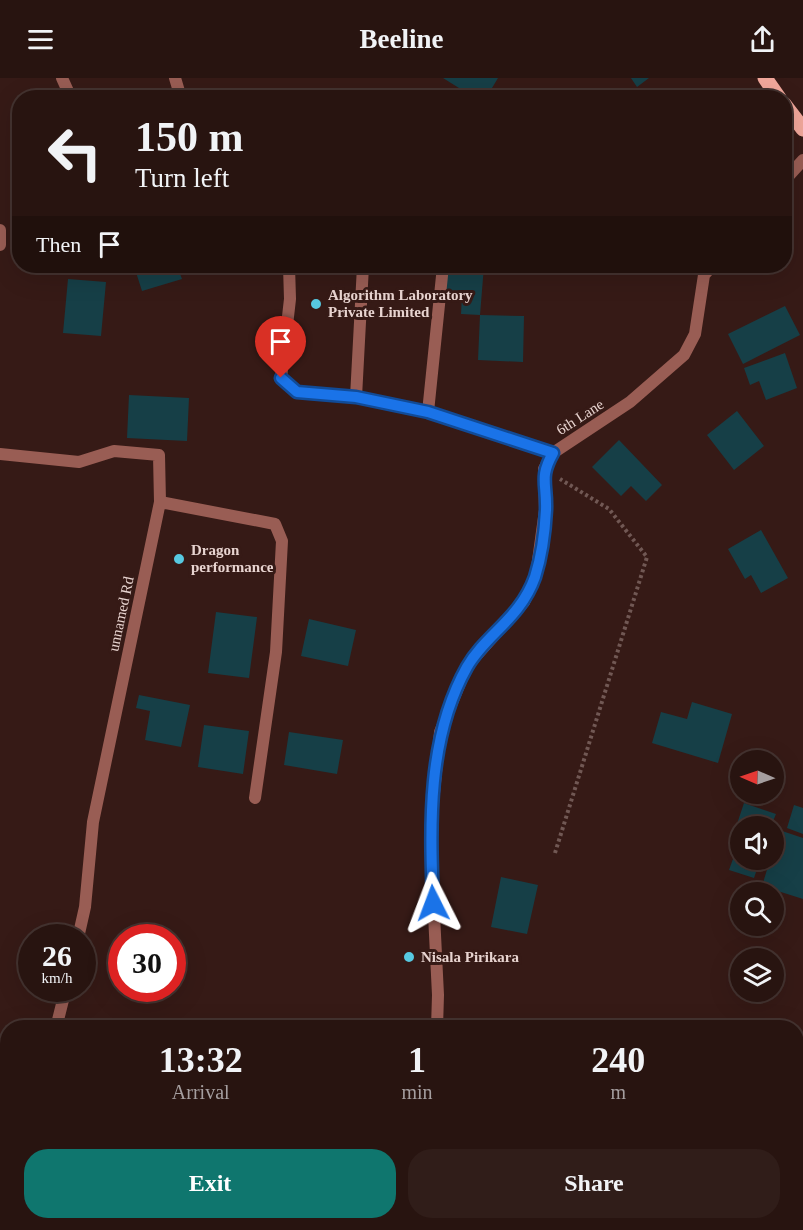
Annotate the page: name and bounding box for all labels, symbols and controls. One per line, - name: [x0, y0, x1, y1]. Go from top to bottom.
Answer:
- icon: menu: [24, 23, 57, 56]
- icon: share: [746, 23, 779, 56]
- text: Beeline: [360, 24, 443, 54]
- icon: left: [36, 114, 114, 192]
- text: 150 m: [135, 114, 244, 160]
- text: Turn left: [135, 163, 229, 193]
- icon: arrive: [93, 228, 126, 261]
- text: Then: [36, 232, 81, 257]
- place label: Algorithm Laboratory Private Limited: [328, 287, 473, 320]
- marker: Algorithm Laboratory Private Limited: [309, 297, 323, 311]
- pin: [255, 316, 306, 378]
- icon: arrive: [264, 325, 297, 358]
- street label: 6th Lane: [553, 396, 607, 438]
- place label: Dragon performance: [191, 542, 274, 575]
- marker: Dragon performance: [172, 552, 186, 566]
- street label: unnamed Rd: [105, 575, 137, 653]
- north arrow: [730, 750, 784, 804]
- map controls: [730, 750, 784, 1002]
- button: sound: [730, 816, 784, 870]
- position arrow: [401, 871, 465, 935]
- button: search: [730, 882, 784, 936]
- speed limit sign: 30: [108, 924, 186, 1002]
- text: 26: [42, 939, 72, 972]
- button: layers: [730, 948, 784, 1002]
- place label: Nisala Pirikara: [421, 949, 519, 965]
- marker: Nisala Pirikara: [402, 950, 416, 964]
- text: km/h: [42, 970, 72, 986]
- text: 13:32: [159, 1040, 243, 1080]
- text: 1: [408, 1040, 426, 1080]
- text: 240: [591, 1040, 645, 1080]
- text: Arrival: [172, 1081, 230, 1103]
- text: min: [401, 1081, 433, 1103]
- text: m: [611, 1081, 626, 1103]
- button: Exit: [24, 1149, 396, 1218]
- button: Share: [408, 1149, 780, 1218]

